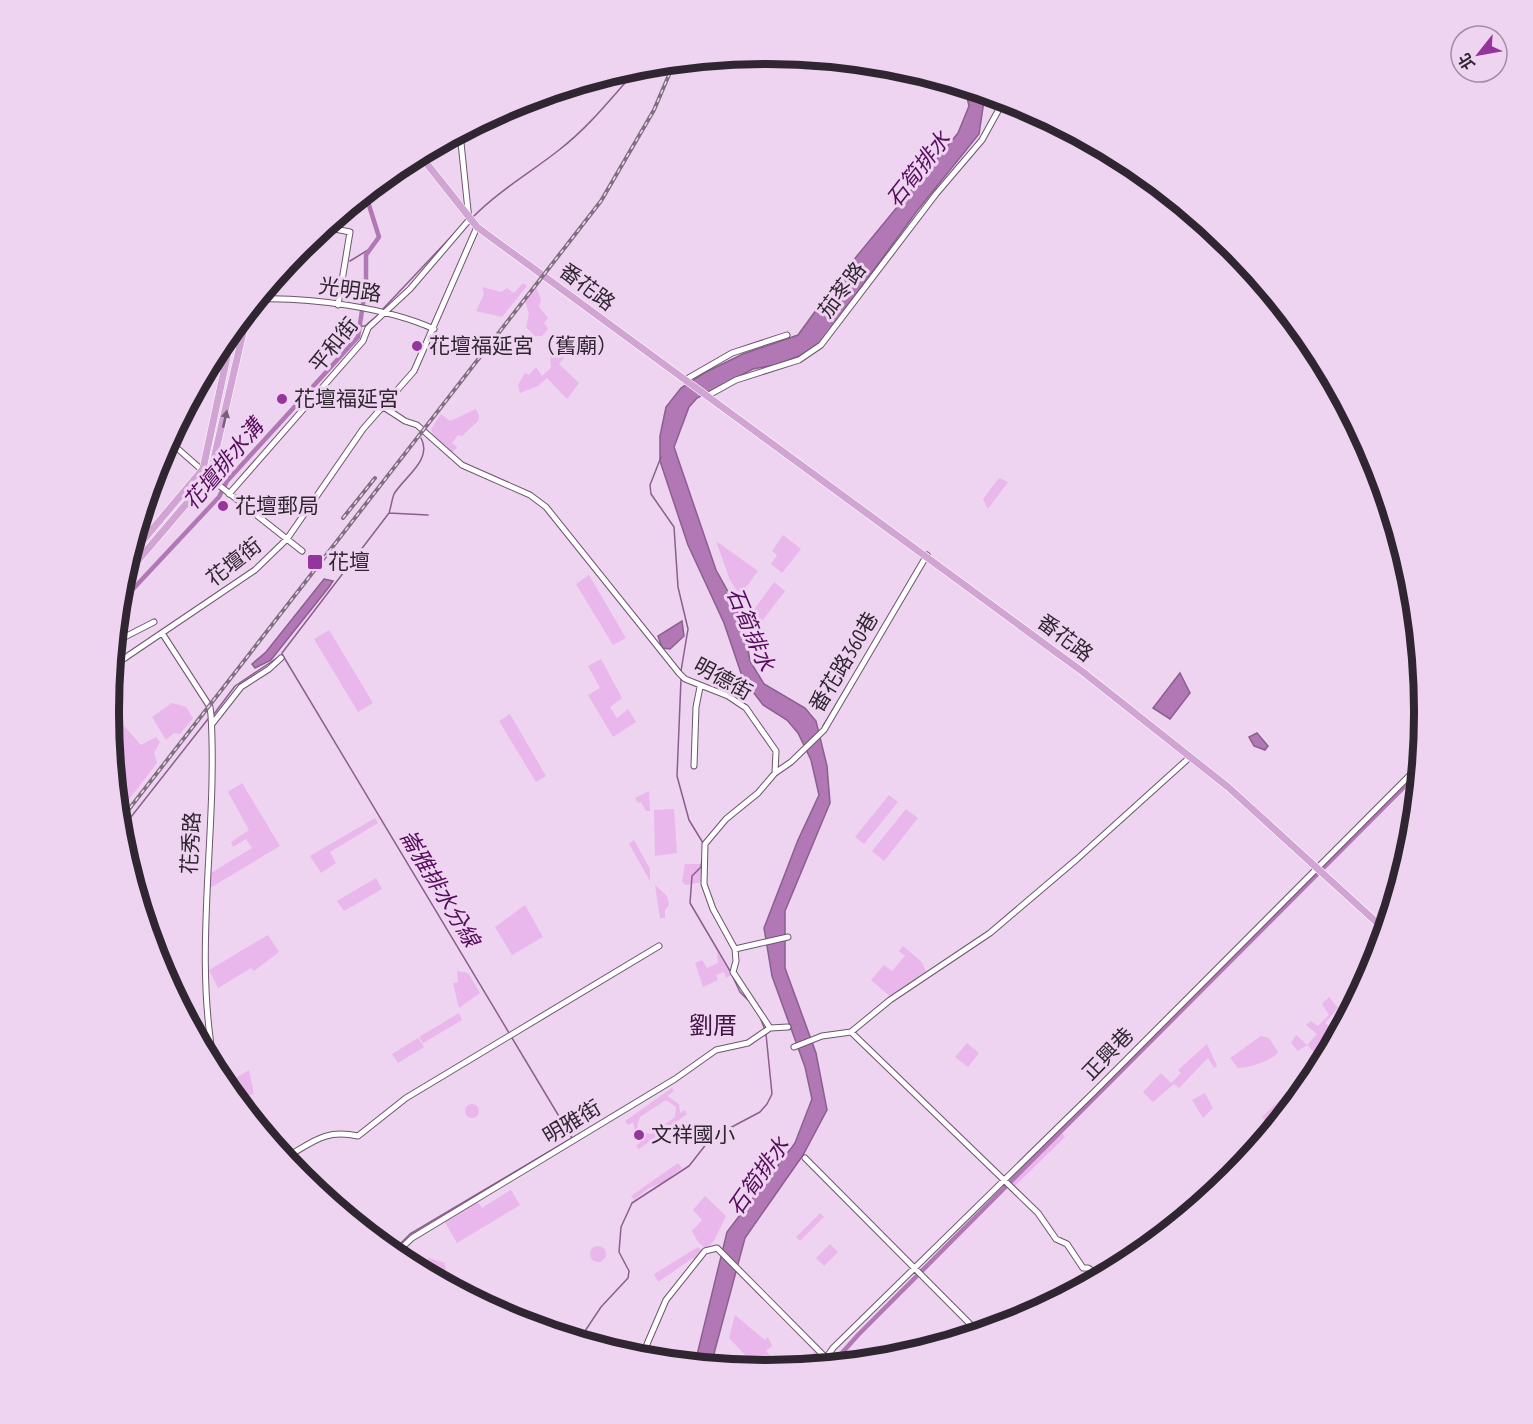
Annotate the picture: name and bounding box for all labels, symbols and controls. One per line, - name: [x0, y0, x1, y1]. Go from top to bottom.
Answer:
- north arrow: [1449, 24, 1509, 84]
- text: 北: [1453, 50, 1479, 74]
- water label: 石筍排水: [880, 125, 957, 212]
- street label: 茄苳路: [812, 256, 871, 323]
- street label: 番花路: [554, 257, 621, 316]
- street label: 光明路: [317, 272, 383, 307]
- street label: 平和街: [303, 312, 364, 378]
- place label: 花壇福延宮（舊廟）: [429, 332, 618, 359]
- marker: 花壇福延宮（舊廟）: [410, 339, 424, 353]
- place label: 花壇福延宮: [294, 385, 399, 412]
- marker: 花壇福延宮: [275, 392, 289, 406]
- one-way arrow: [220, 410, 230, 428]
- water label: 花壇排水溝: [177, 411, 271, 515]
- place label: 花壇郵局: [235, 492, 319, 519]
- marker: 花壇郵局: [216, 499, 230, 513]
- street label: 花壇街: [201, 532, 267, 592]
- place label: 花壇: [328, 548, 370, 575]
- marker: 花壇: [306, 553, 324, 571]
- water label: 石筍排水: [721, 583, 781, 676]
- street label: 番花路360巷: [803, 607, 884, 717]
- street label: 番花路: [1032, 608, 1099, 667]
- street label: 明德街: [689, 651, 757, 706]
- street label: 花秀路: [175, 811, 206, 875]
- water label: 崙雅排水分線: [394, 824, 488, 954]
- district label: 劉厝: [689, 1010, 737, 1041]
- street label: 正興巷: [1076, 1022, 1139, 1086]
- street label: 明雅街: [538, 1094, 606, 1149]
- place label: 文祥國小: [651, 1121, 735, 1148]
- marker: 文祥國小: [632, 1128, 646, 1142]
- water label: 石筍排水: [721, 1131, 795, 1220]

